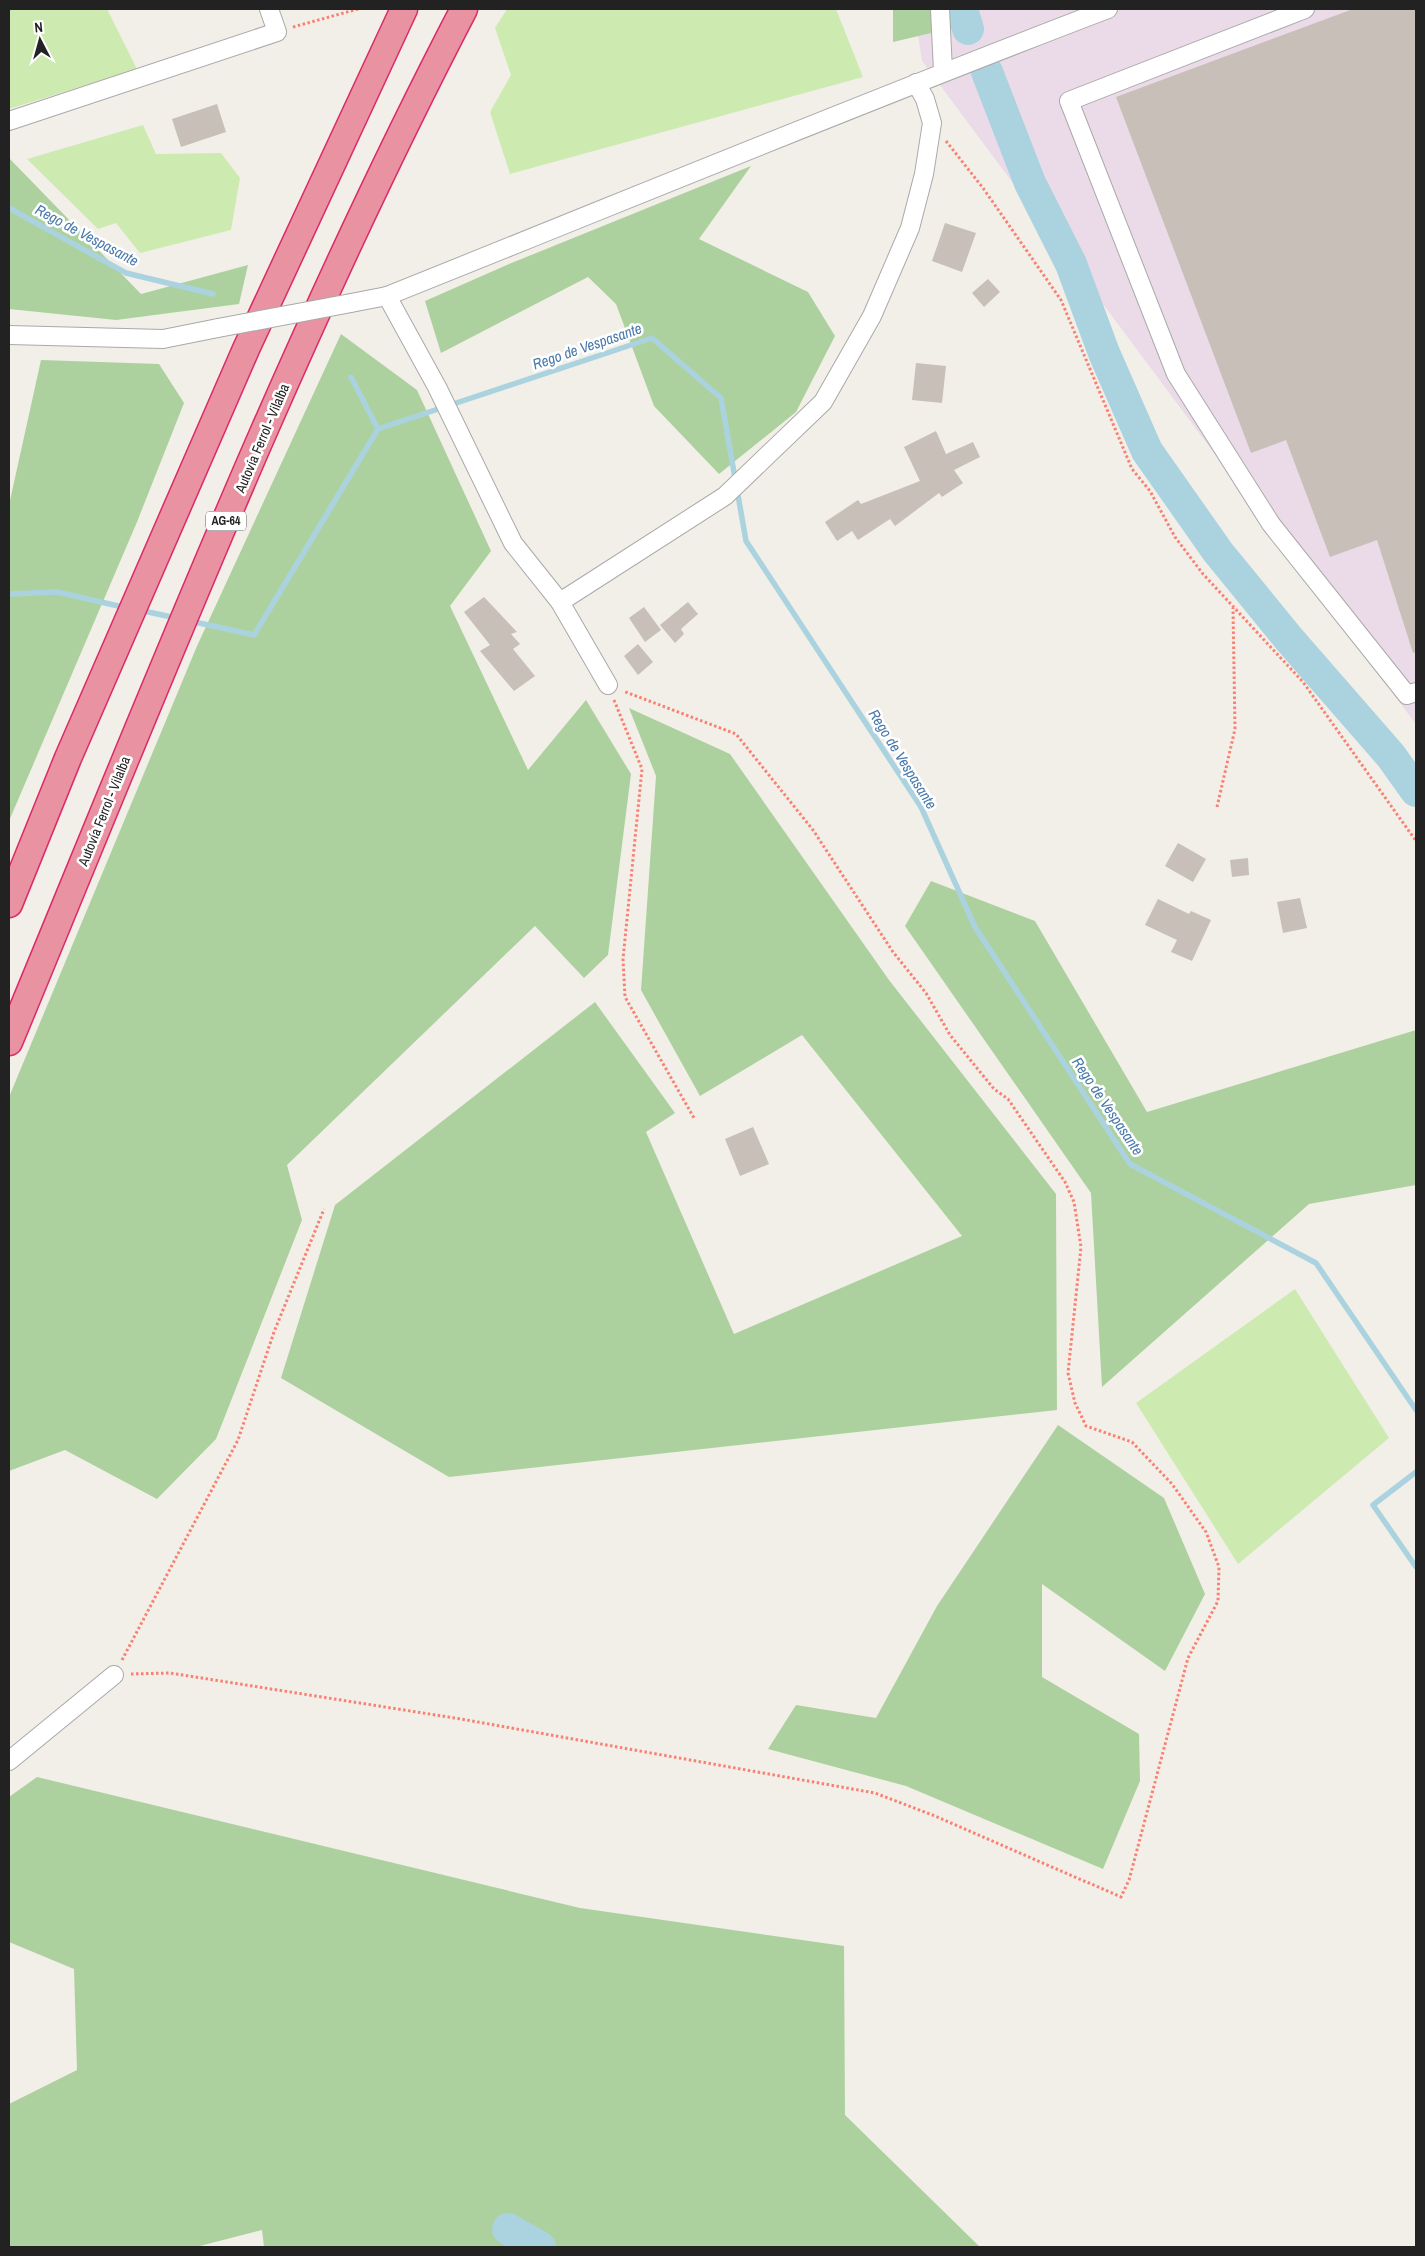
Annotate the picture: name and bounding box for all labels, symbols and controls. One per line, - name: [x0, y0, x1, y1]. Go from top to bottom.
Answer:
- north arrow: [15, 15, 65, 65]
- text: N: [34, 18, 44, 36]
- water label: Rego de Vespasante: [32, 199, 142, 271]
- water label: Rego de Vespasante: [530, 317, 644, 374]
- street label: Autovía Ferrol - Vilalba: [231, 380, 293, 496]
- road number: AG-64: [206, 512, 246, 530]
- water label: Rego de Vespasante: [864, 705, 942, 813]
- street label: Autovía Ferrol - Vilalba: [73, 753, 134, 869]
- water label: Rego de Vespasante: [1067, 1053, 1149, 1159]

